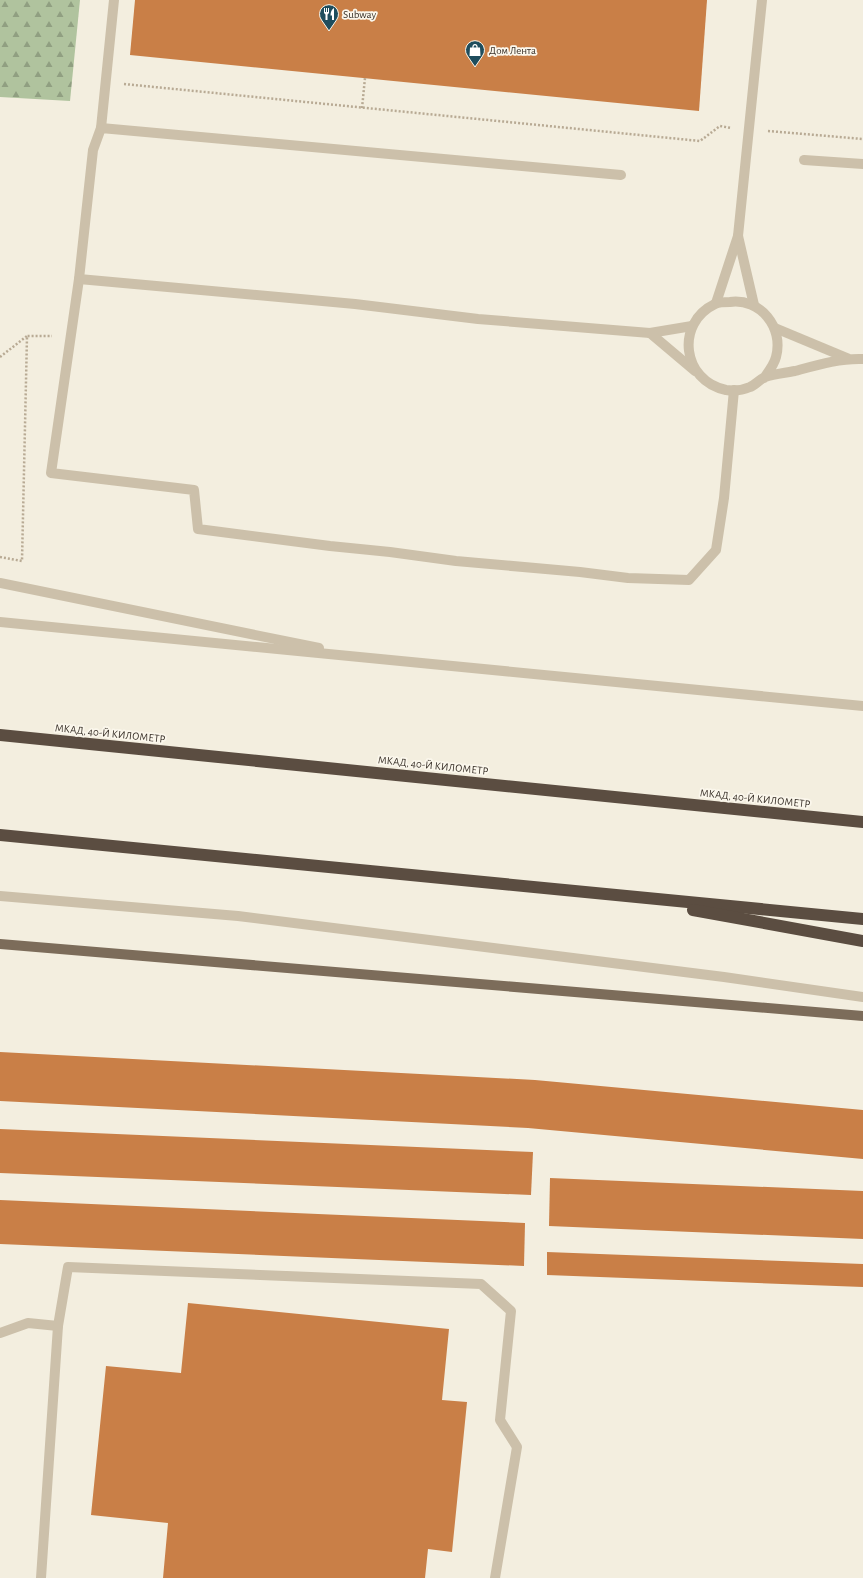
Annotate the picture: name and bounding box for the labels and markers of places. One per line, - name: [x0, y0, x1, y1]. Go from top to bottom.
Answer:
- restaurant icon: Subway: [318, 3, 340, 31]
- place label: Subway: [343, 9, 376, 20]
- shop icon: Дом Лента: [464, 39, 486, 67]
- place label: Дом Лента: [489, 45, 536, 56]

